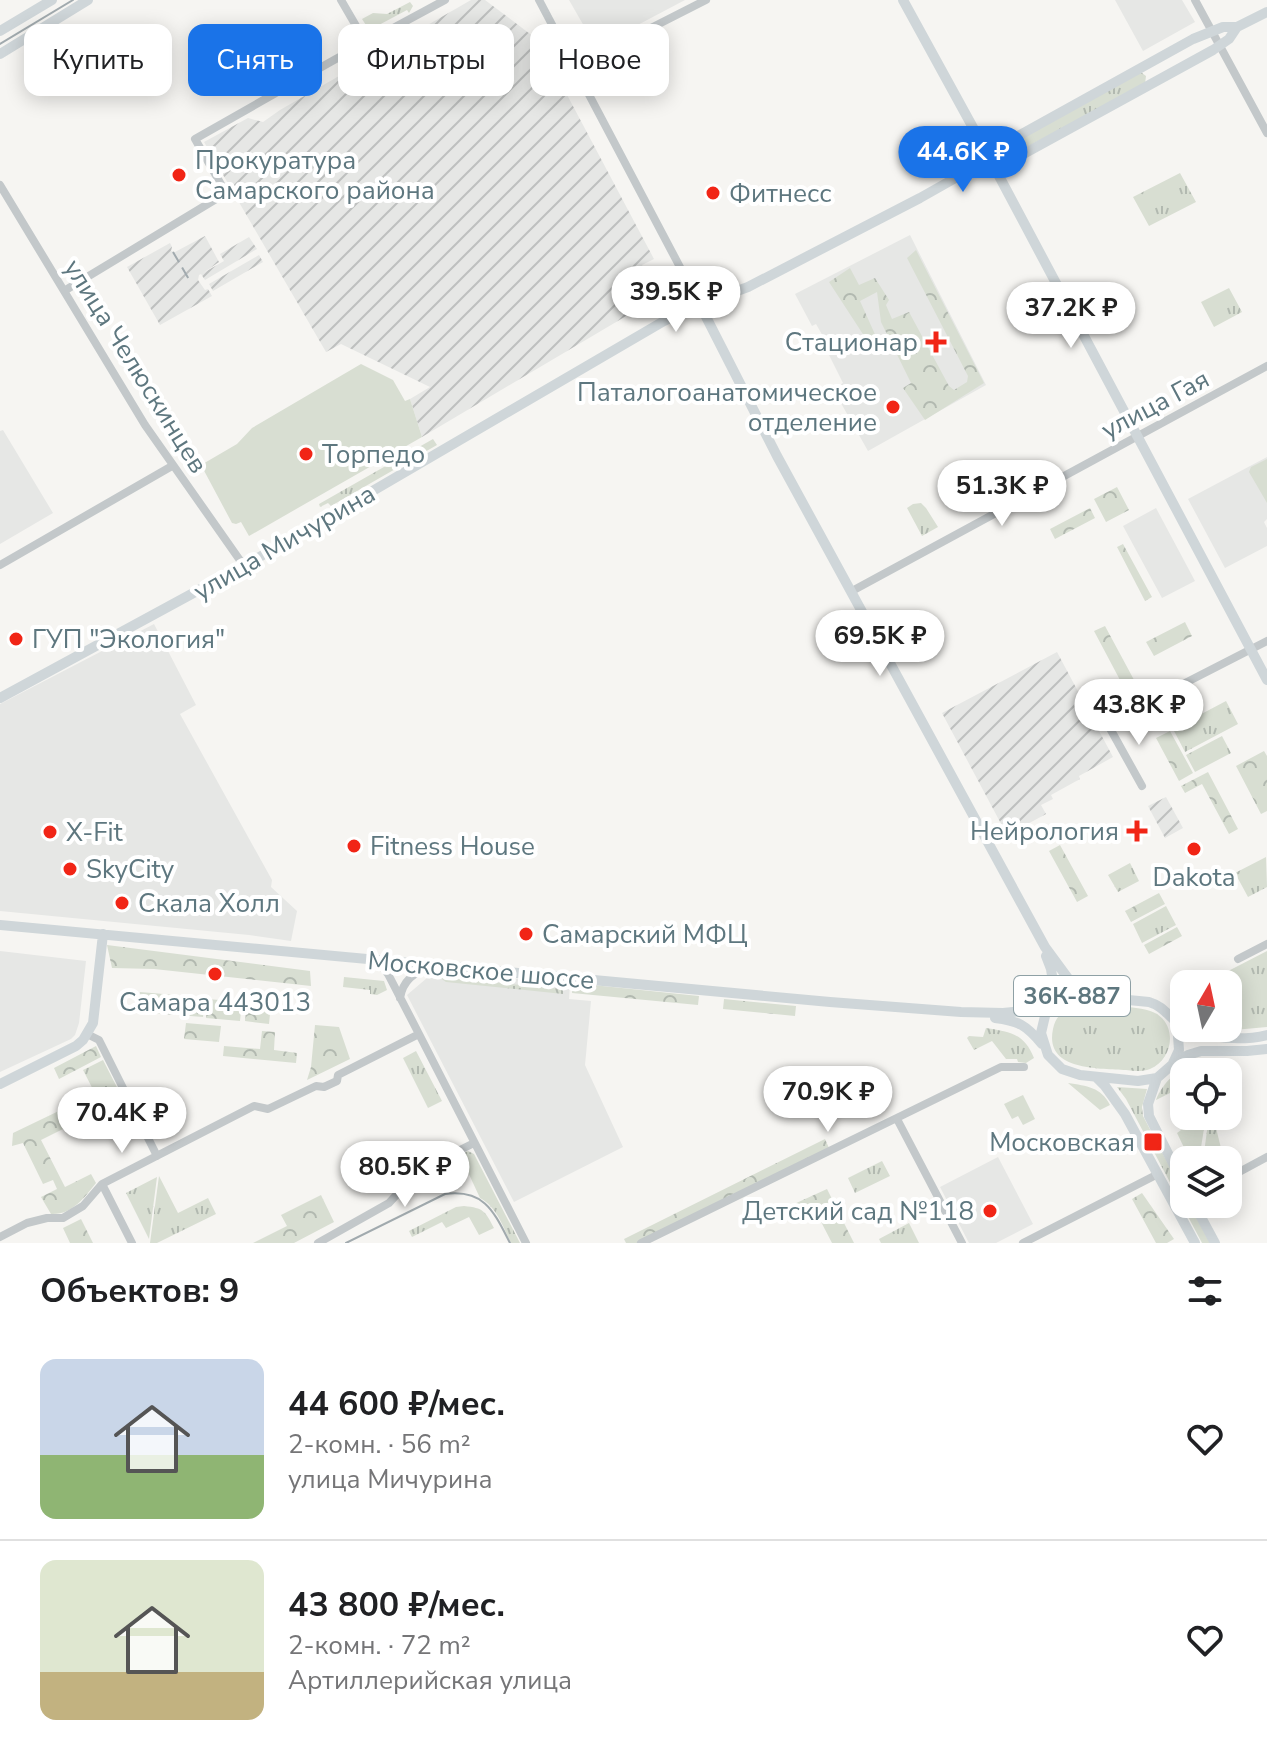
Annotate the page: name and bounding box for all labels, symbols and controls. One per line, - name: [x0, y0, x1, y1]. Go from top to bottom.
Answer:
- chip: Купить: [24, 24, 172, 96]
- chip: Снять: [188, 24, 322, 96]
- chip: Фильтры: [338, 24, 514, 96]
- chip: Новое: [530, 24, 669, 96]
- pin: 44.6K ₽: [889, 126, 1037, 194]
- text: 44.6K ₽: [916, 134, 1010, 169]
- place label: Прокуратура Самарского района: [195, 143, 435, 208]
- marker: Прокуратура Самарского района: [170, 166, 188, 184]
- place label: Фитнесс: [729, 176, 832, 211]
- marker: Фитнесс: [704, 184, 722, 202]
- street label: улица Челюскинцев: [56, 253, 216, 480]
- pin: 39.5K ₽: [602, 266, 750, 334]
- text: 39.5K ₽: [629, 274, 723, 309]
- pin: 37.2K ₽: [997, 282, 1145, 350]
- text: 37.2K ₽: [1024, 290, 1118, 325]
- place label: Стационар: [785, 325, 918, 360]
- marker: Стационар: [925, 331, 947, 353]
- street label: улица Гая: [1095, 361, 1215, 448]
- place label: Паталогоанатомическое отделение: [577, 375, 877, 440]
- marker: Паталогоанатомическое отделение: [884, 398, 902, 416]
- place label: Торпедо: [322, 437, 425, 472]
- marker: Торпедо: [297, 445, 315, 463]
- pin: 51.3K ₽: [928, 460, 1076, 528]
- text: 51.3K ₽: [955, 468, 1049, 503]
- street label: улица Мичурина: [187, 476, 382, 609]
- pin: 69.5K ₽: [806, 610, 954, 678]
- text: 69.5K ₽: [833, 618, 927, 653]
- place label: ГУП "Экология": [32, 622, 225, 657]
- marker: ГУП "Экология": [7, 630, 25, 648]
- pin: 43.8K ₽: [1065, 679, 1213, 747]
- text: 43.8K ₽: [1092, 687, 1186, 722]
- place label: Нейрология: [970, 814, 1119, 849]
- place label: X-Fit: [66, 815, 123, 850]
- marker: Нейрология: [1126, 820, 1148, 842]
- marker: X-Fit: [41, 823, 59, 841]
- place label: Fitness House: [370, 829, 535, 864]
- marker: Fitness House: [345, 837, 363, 855]
- marker: Dakota: [1185, 840, 1203, 858]
- place label: SkyCity: [86, 852, 175, 887]
- marker: SkyCity: [61, 860, 79, 878]
- place label: Dakota: [1153, 860, 1235, 895]
- place label: Скала Холл: [138, 886, 280, 921]
- marker: Скала Холл: [113, 894, 131, 912]
- place label: Самарский МФЦ: [542, 917, 748, 952]
- marker: Самарский МФЦ: [517, 925, 535, 943]
- street label: Московское шоссе: [366, 943, 596, 998]
- marker: Самара 443013: [206, 965, 224, 983]
- north arrow: [1170, 970, 1242, 1042]
- map controls: [1170, 970, 1242, 1218]
- road number: 36К-887: [1014, 976, 1130, 1016]
- place label: Самара 443013: [119, 985, 311, 1020]
- button: locate: [1170, 1058, 1242, 1130]
- pin: 70.9K ₽: [754, 1066, 902, 1134]
- text: 70.9K ₽: [781, 1074, 875, 1109]
- pin: 70.4K ₽: [48, 1087, 196, 1155]
- text: 70.4K ₽: [75, 1095, 169, 1130]
- place label: Московская: [989, 1125, 1135, 1160]
- marker: Московская: [1142, 1131, 1164, 1153]
- pin: 80.5K ₽: [331, 1141, 479, 1209]
- button: layers: [1170, 1146, 1242, 1218]
- text: 80.5K ₽: [358, 1149, 452, 1184]
- place label: Детский сад №118: [742, 1194, 974, 1229]
- marker: Детский сад №118: [981, 1202, 999, 1220]
- text: Объектов: 9: [40, 1268, 239, 1314]
- icon: filters: [1183, 1269, 1227, 1313]
- text: 44 600 ₽/мес.: [288, 1381, 505, 1427]
- icon: home: [104, 1391, 200, 1487]
- icon: heart: [1183, 1417, 1227, 1461]
- text: 2-комн. · 56 m²: [288, 1427, 471, 1462]
- text: улица Мичурина: [288, 1462, 492, 1497]
- text: 43 800 ₽/мес.: [288, 1582, 505, 1628]
- icon: home: [104, 1592, 200, 1688]
- icon: heart: [1183, 1618, 1227, 1662]
- text: 2-комн. · 72 m²: [288, 1628, 471, 1663]
- text: Артиллерийская улица: [288, 1663, 572, 1698]

